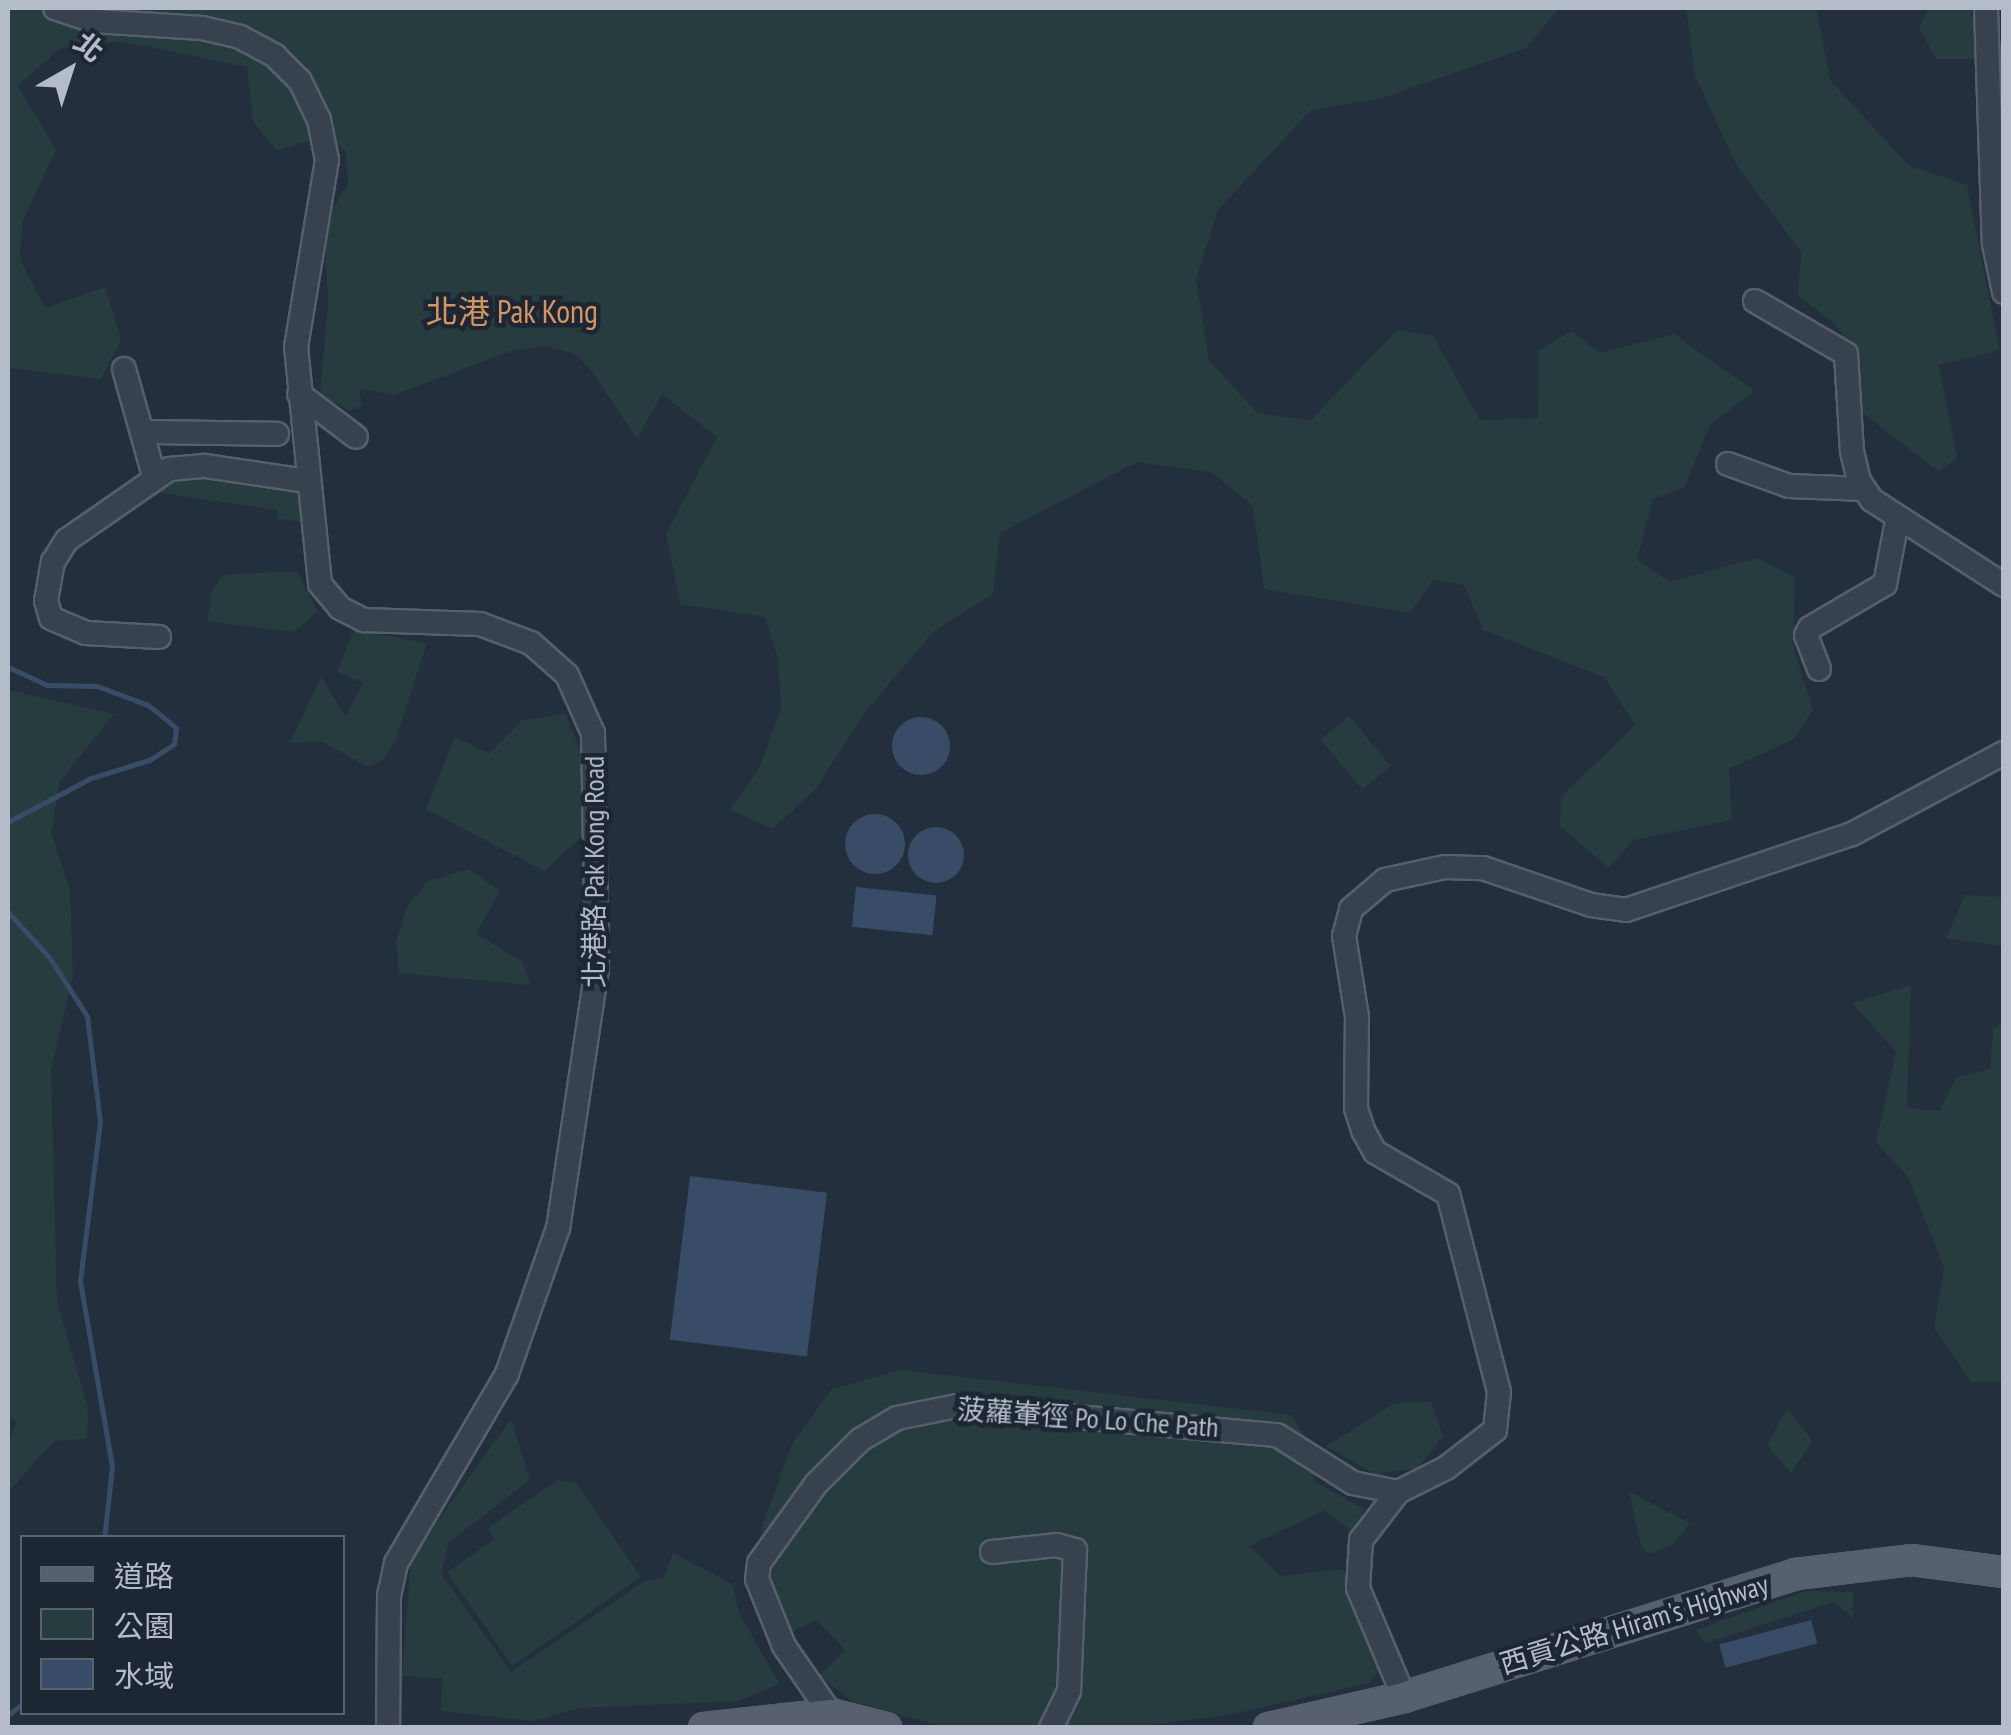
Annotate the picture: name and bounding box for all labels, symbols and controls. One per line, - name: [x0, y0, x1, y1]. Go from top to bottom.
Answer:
- north arrow: [20, 20, 120, 120]
- text: 北: [67, 23, 112, 69]
- district label: 北港 Pak Kong: [426, 292, 598, 330]
- street label: 北港路 Pak Kong Road: [577, 756, 611, 988]
- street label: 菠蘿輋徑 Po Lo Che Path: [956, 1392, 1220, 1444]
- legend: [20, 1535, 345, 1715]
- text: 道路: [114, 1556, 174, 1595]
- street label: 西貢公路 Hiram's Highway: [1496, 1567, 1772, 1681]
- text: 公園: [114, 1606, 174, 1645]
- text: 水域: [114, 1656, 174, 1695]

